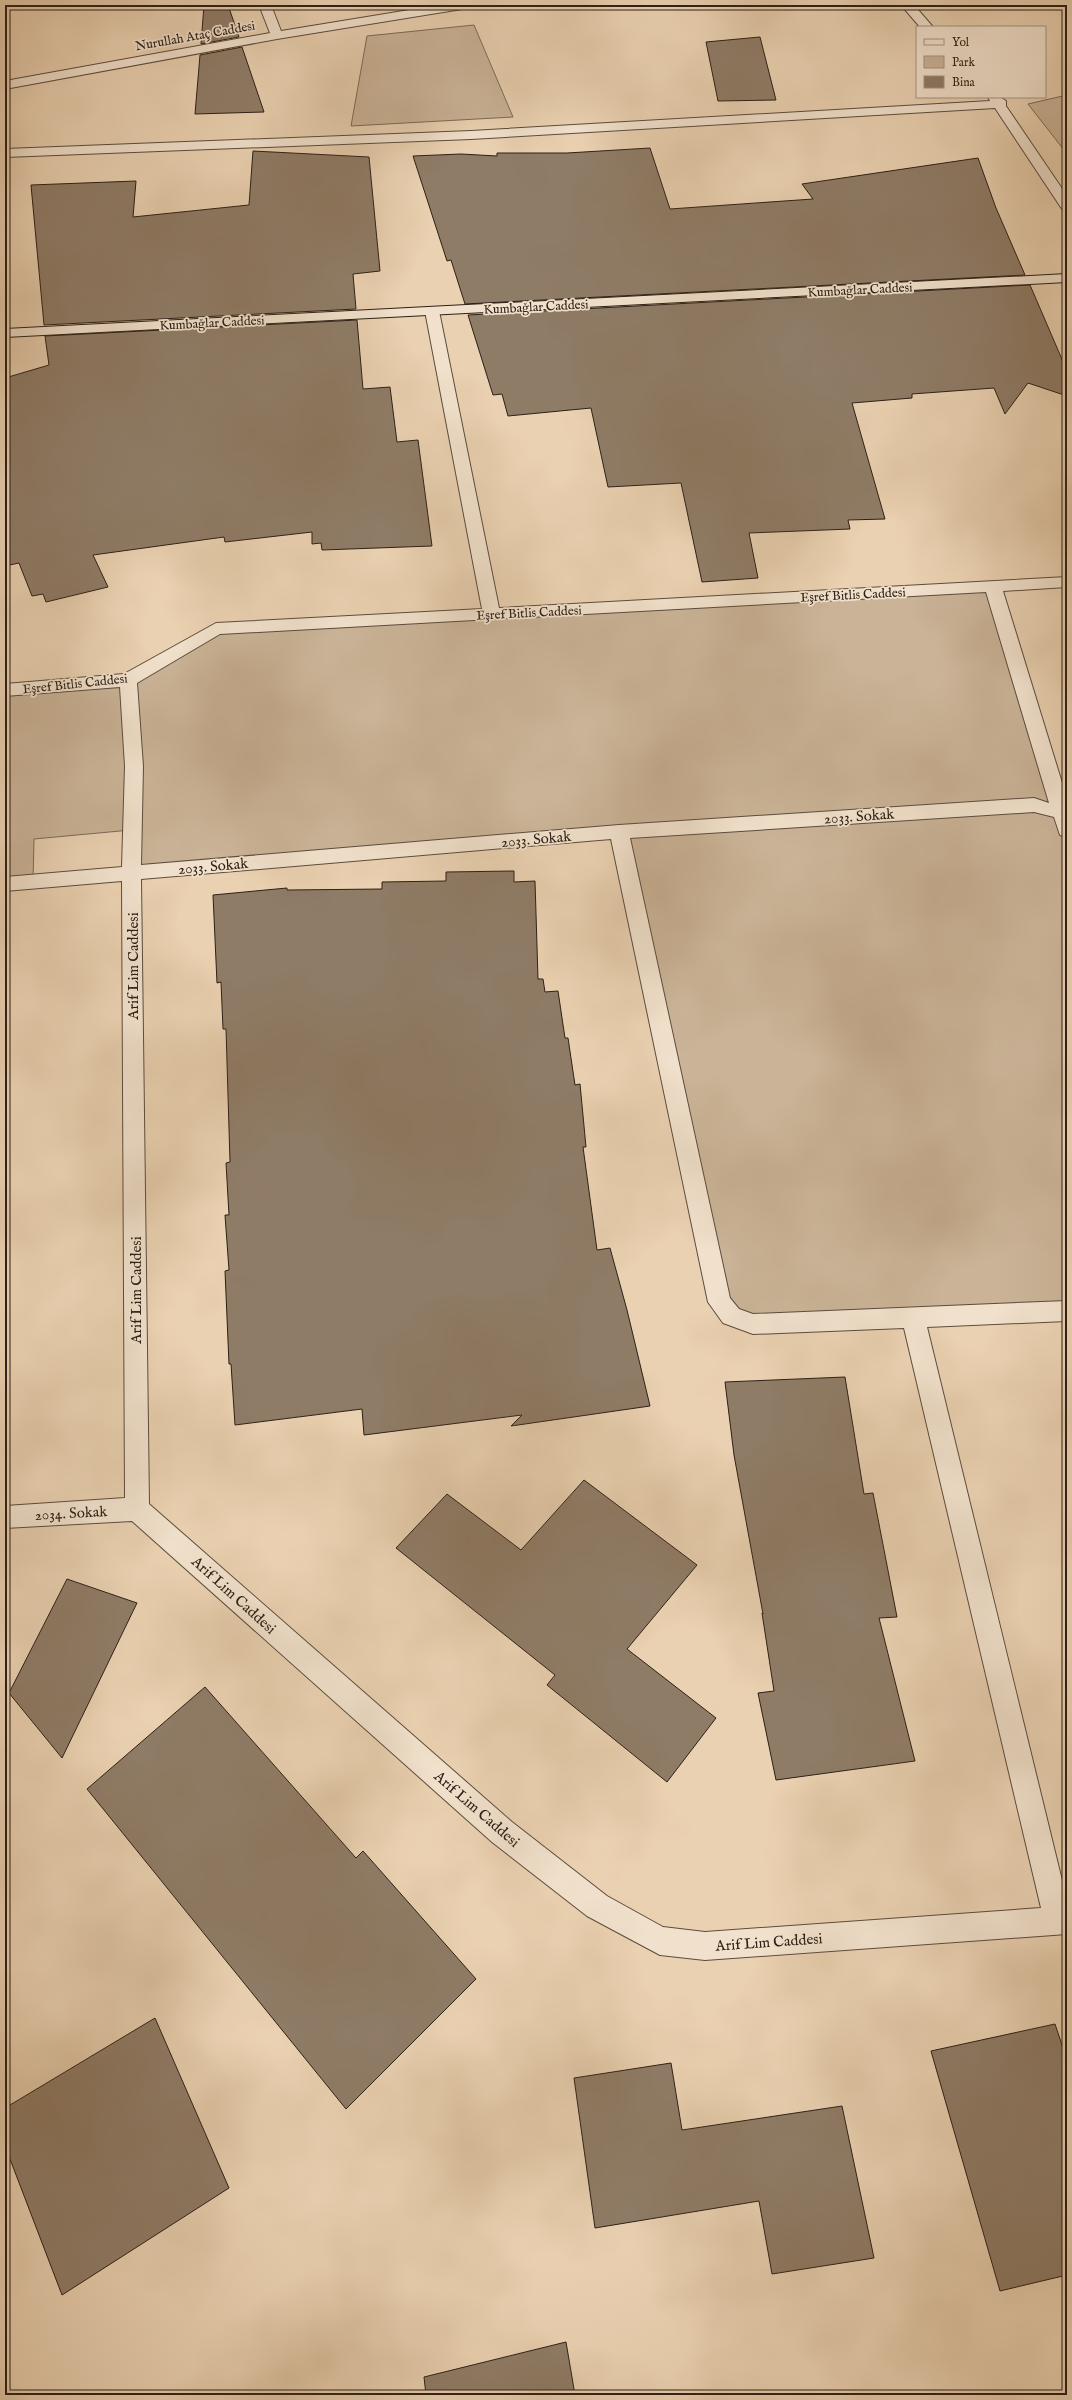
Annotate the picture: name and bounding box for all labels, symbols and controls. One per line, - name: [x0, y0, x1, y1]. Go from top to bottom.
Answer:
- street label: Nurullah Ataç Caddesi: [134, 17, 257, 55]
- legend: [916, 26, 1046, 98]
- text: Yol: [952, 35, 970, 50]
- text: Park: [952, 55, 975, 70]
- text: Bina: [952, 75, 976, 90]
- street label: Kumbağlar Caddesi: [807, 279, 914, 302]
- street label: Kumbağlar Caddesi: [483, 296, 590, 319]
- street label: Kumbağlar Caddesi: [159, 312, 266, 335]
- street label: Eşref Bitlis Caddesi: [800, 584, 907, 607]
- street label: Eşref Bitlis Caddesi: [476, 602, 583, 625]
- street label: Eşref Bitlis Caddesi: [22, 670, 129, 698]
- street label: 2033. Sokak: [823, 805, 896, 828]
- street label: 2033. Sokak: [500, 827, 573, 852]
- street label: 2033. Sokak: [177, 854, 250, 879]
- street label: Arif Lim Caddesi: [124, 912, 143, 1021]
- street label: Arif Lim Caddesi: [127, 1236, 146, 1345]
- street label: 2034. Sokak: [34, 1502, 109, 1525]
- street label: Arif Lim Caddesi: [187, 1552, 280, 1638]
- street label: Arif Lim Caddesi: [429, 1766, 523, 1852]
- street label: Arif Lim Caddesi: [714, 1929, 823, 1956]

